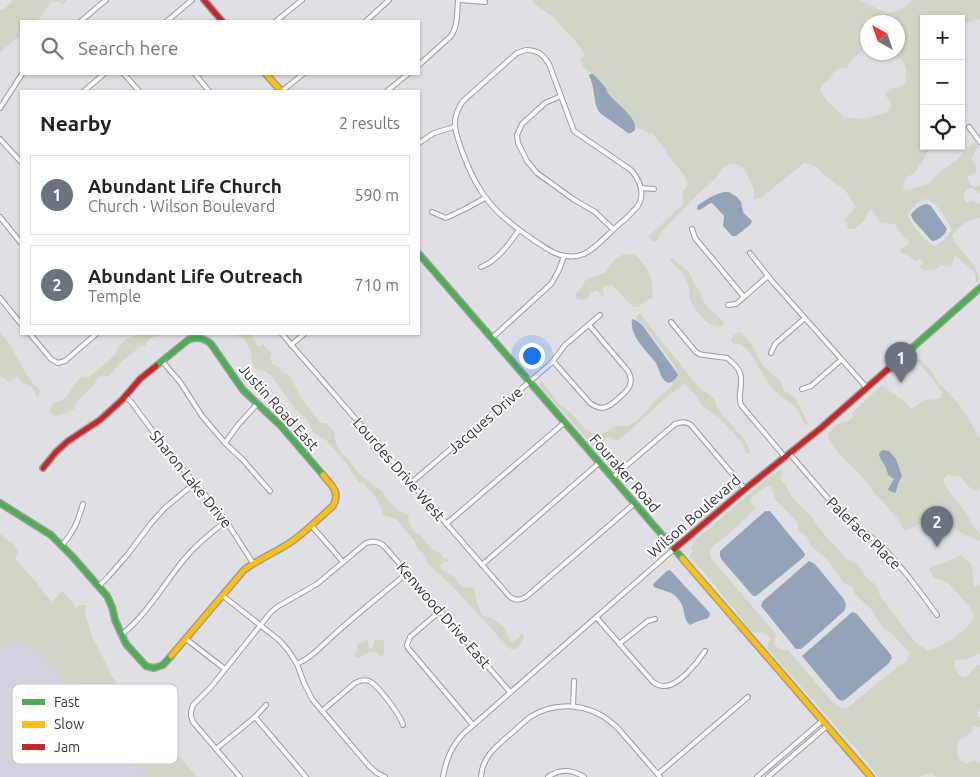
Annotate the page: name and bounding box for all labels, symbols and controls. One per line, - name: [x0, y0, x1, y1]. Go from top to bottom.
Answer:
- north arrow: [860, 15, 905, 60]
- map controls: [920, 15, 965, 150]
- button: +: [920, 15, 965, 60]
- search box: [20, 20, 420, 75]
- icon: search: [38, 34, 66, 62]
- text: Search here: [78, 37, 178, 59]
- button: −: [920, 60, 965, 105]
- button: locate: [920, 105, 965, 150]
- text: Nearby: [40, 111, 111, 135]
- text: 2 results: [339, 114, 400, 132]
- text: Abundant Life Church: [88, 175, 282, 197]
- text: 1: [52, 186, 62, 204]
- text: 590 m: [354, 186, 399, 204]
- text: Church · Wilson Boulevard: [88, 197, 275, 215]
- text: Abundant Life Outreach: [88, 265, 303, 287]
- text: 2: [52, 276, 62, 294]
- text: 710 m: [354, 276, 399, 294]
- text: Temple: [88, 287, 141, 305]
- pin: 1: [885, 342, 917, 383]
- your location: [519, 343, 545, 369]
- street label: Justin Road East: [236, 360, 322, 454]
- street label: Jacques Drive: [444, 383, 526, 457]
- street label: Lourdes Drive West: [350, 414, 448, 524]
- street label: Sharon Lake Drive: [146, 427, 236, 531]
- street label: Fouraker Road: [586, 430, 664, 516]
- street label: Wilson Boulevard: [644, 471, 744, 561]
- street label: Paleface Place: [823, 493, 905, 573]
- pin: 2: [921, 506, 953, 547]
- street label: Kenwood Drive East: [393, 559, 495, 671]
- legend: [12, 684, 178, 764]
- text: Fast: [54, 694, 80, 710]
- text: Slow: [54, 716, 84, 732]
- text: Jam: [54, 739, 80, 755]

